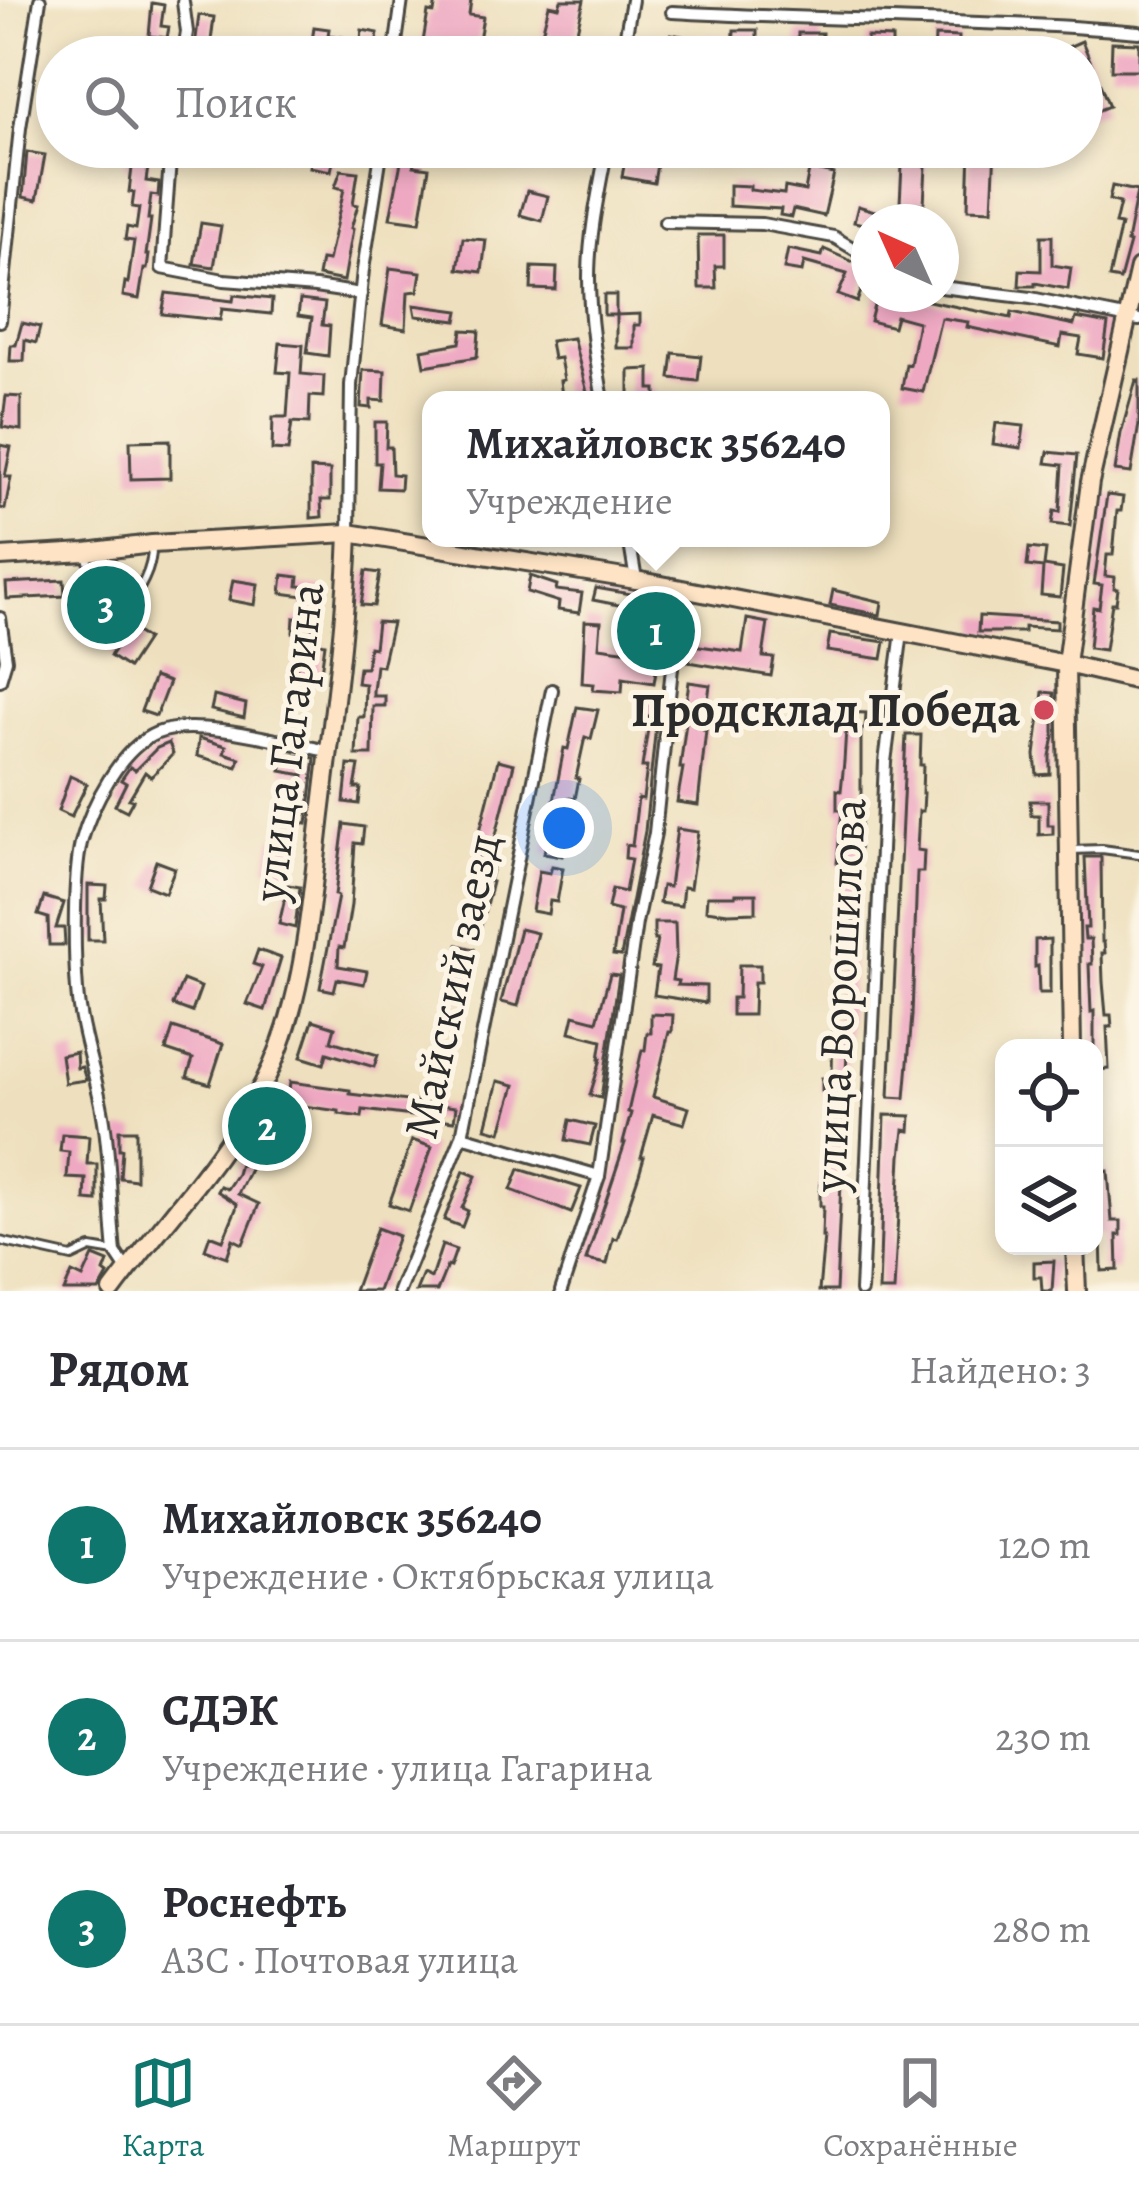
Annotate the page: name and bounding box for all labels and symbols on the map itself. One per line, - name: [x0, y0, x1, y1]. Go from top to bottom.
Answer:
- north arrow: [851, 204, 959, 312]
- pin: 3: [67, 560, 145, 650]
- street label: улица Гагарина: [236, 579, 340, 906]
- pin: 1: [617, 586, 695, 676]
- place label: Продсклад Победа: [631, 677, 1020, 743]
- marker: Продсклад Победа: [1031, 697, 1057, 723]
- street label: улица Ворошилова: [796, 796, 882, 1195]
- your location: [534, 798, 594, 858]
- street label: Майский заезд: [387, 827, 517, 1145]
- pin: 2: [228, 1081, 306, 1171]

